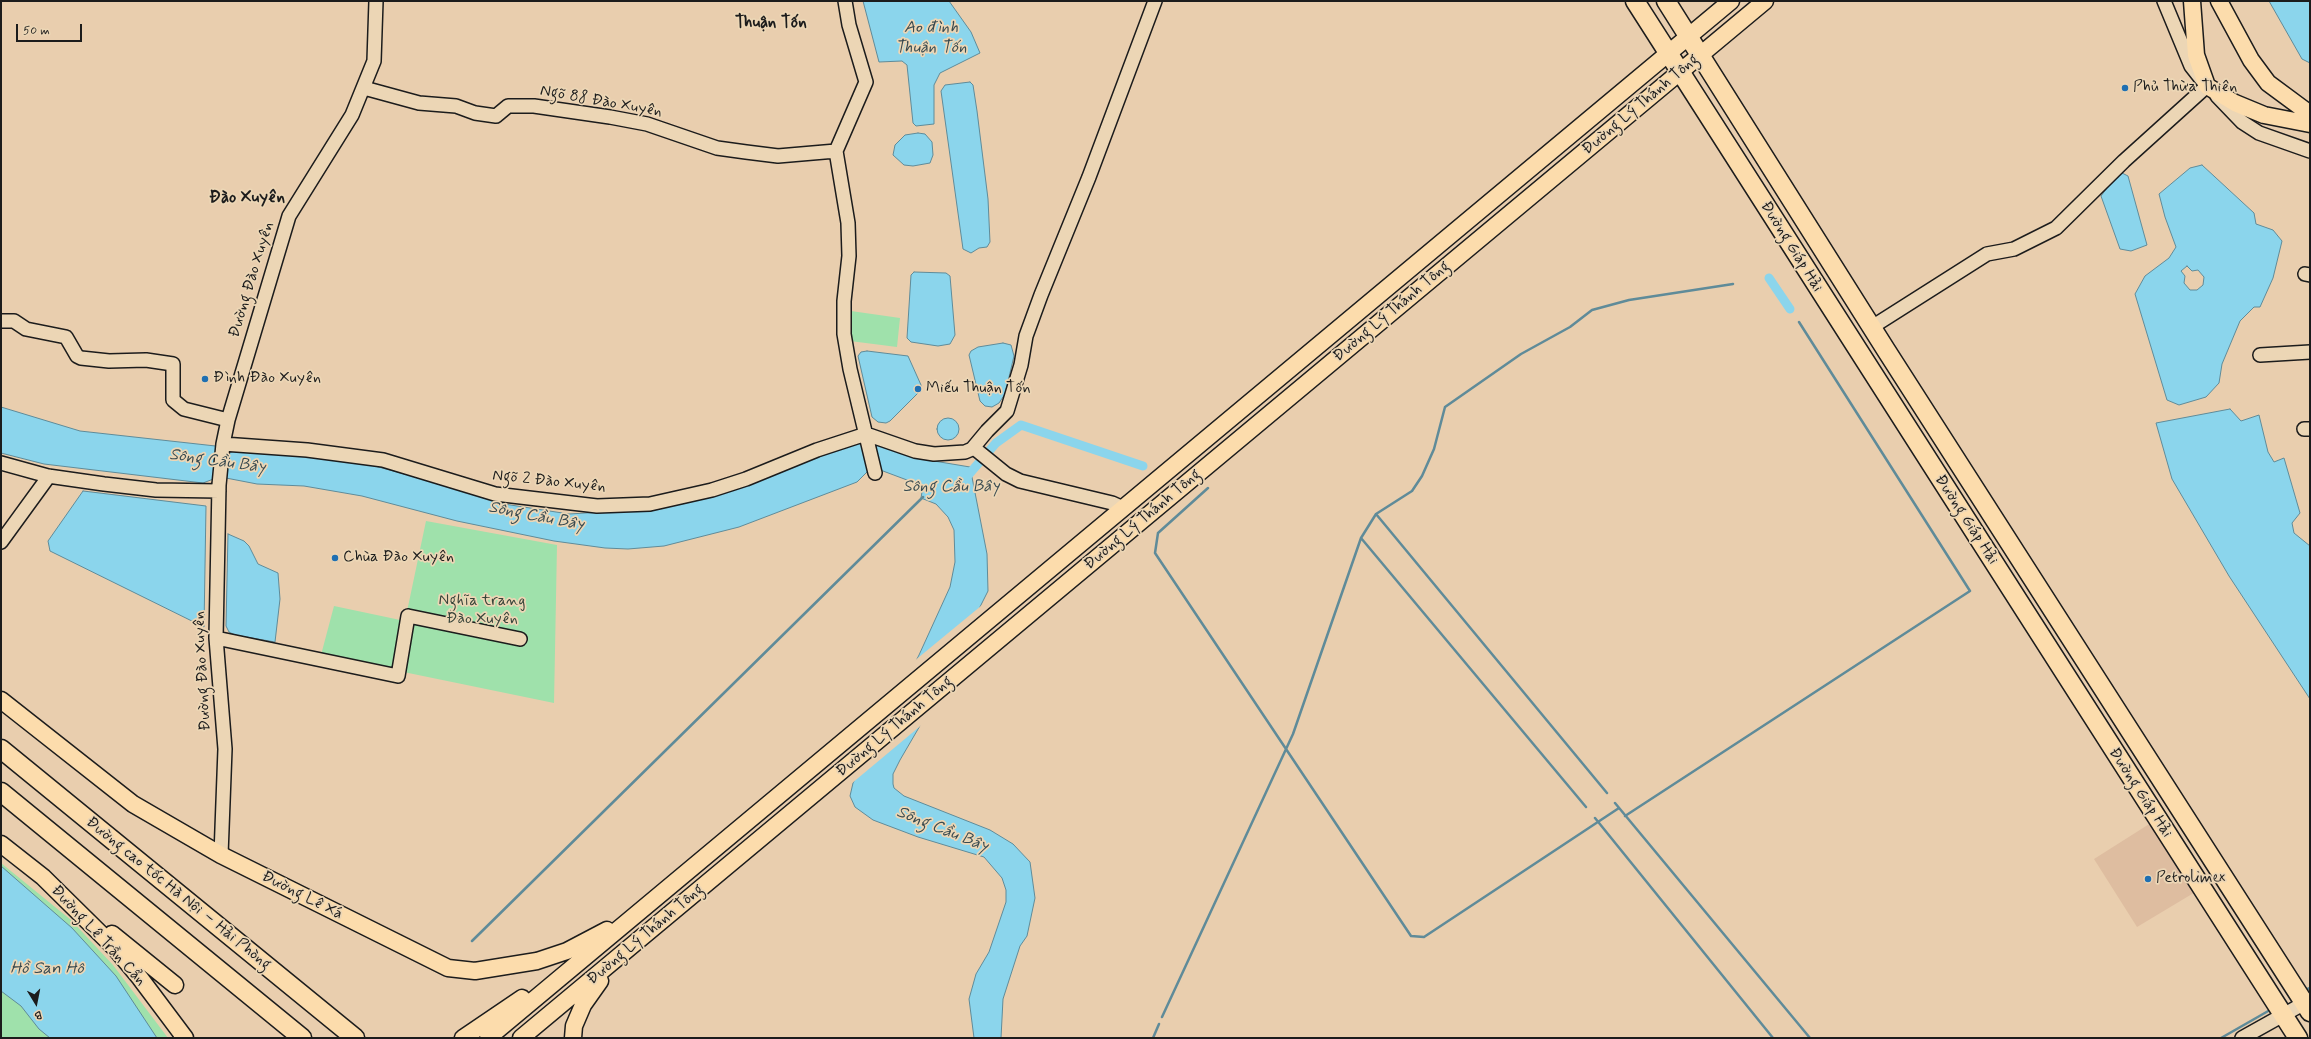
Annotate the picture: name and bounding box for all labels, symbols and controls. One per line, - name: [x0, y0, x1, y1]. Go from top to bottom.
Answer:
- district label: Thuận Tốn: [735, 13, 807, 33]
- scale bar: [18, 16, 84, 42]
- water label: Ao đình Thuận Tốn: [895, 18, 967, 58]
- text: 50 m: [23, 23, 50, 39]
- street label: Đường Lý Thánh Tông: [1579, 51, 1703, 159]
- place label: Phủ Thừa Thiên: [2133, 78, 2237, 98]
- street label: Ngõ 88 Đào Xuyên: [538, 82, 664, 122]
- marker: Phủ Thừa Thiên: [2120, 83, 2130, 93]
- district label: Đào Xuyên: [209, 188, 285, 208]
- street label: Đường Giáp Hải: [1756, 198, 1826, 296]
- street label: Đường Đào Xuyên: [225, 220, 279, 340]
- street label: Đường Lý Thánh Tông: [1330, 258, 1454, 366]
- place label: Đình Đào Xuyên: [213, 369, 321, 389]
- marker: Đình Đào Xuyên: [200, 374, 210, 384]
- place label: Miếu Thuận Tốn: [926, 379, 1031, 399]
- marker: Miếu Thuận Tốn: [913, 384, 923, 394]
- water label: Sông Cầu Bây: [168, 445, 266, 479]
- street label: Đường Lý Thánh Tông: [1081, 466, 1205, 574]
- street label: Ngõ 2 Đào Xuyên: [491, 467, 607, 497]
- street label: Đường Giáp Hải: [1930, 471, 2002, 569]
- water label: Sông Cầu Bây: [903, 477, 999, 497]
- water label: Sông Cầu Bây: [487, 498, 585, 536]
- place label: Chùa Đào Xuyên: [343, 548, 454, 568]
- marker: Chùa Đào Xuyên: [330, 553, 340, 563]
- park label: Nghĩa trang Đào Xuyên: [439, 592, 525, 630]
- street label: Đường Đào Xuyên: [190, 611, 216, 731]
- street label: Đường Lý Thánh Tông: [833, 673, 957, 781]
- street label: Đường Giáp Hải: [2104, 744, 2176, 842]
- water label: Sông Cầu Bây: [893, 802, 991, 858]
- street label: Đường cao tốc Hà Nội – Hải Phòng: [81, 813, 275, 975]
- street label: Đường Lê Xá: [258, 867, 346, 925]
- place label: Petrolimex: [2156, 869, 2226, 889]
- marker: Petrolimex: [2143, 874, 2153, 884]
- street label: Đường Lý Thánh Tông: [584, 881, 708, 989]
- street label: Đường Lê Trần Cẩn: [46, 882, 150, 990]
- water label: Hồ San Hô: [10, 959, 84, 979]
- north arrow: [16, 983, 56, 1023]
- text: B: [33, 1007, 43, 1022]

